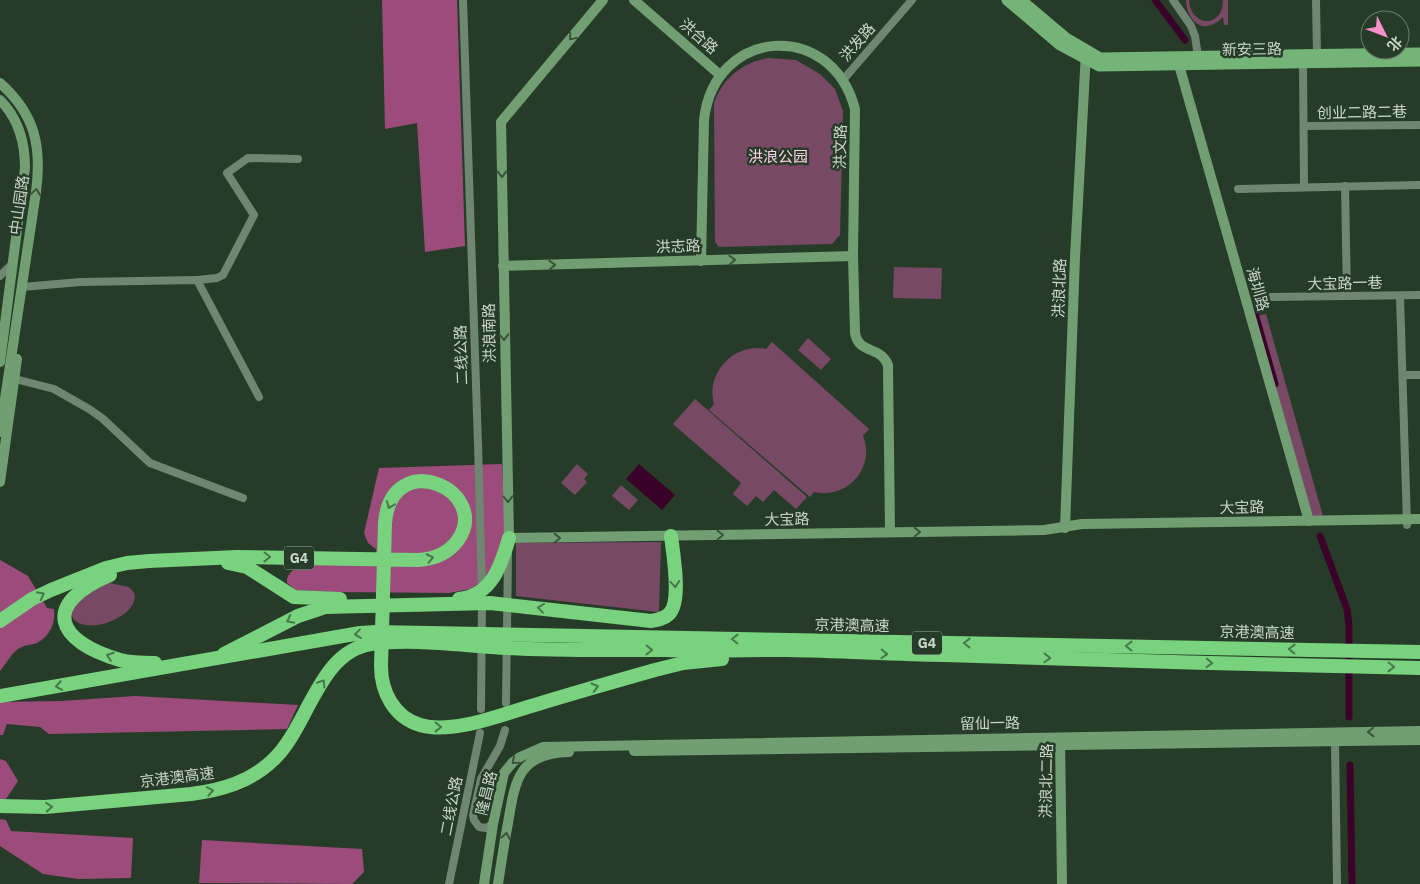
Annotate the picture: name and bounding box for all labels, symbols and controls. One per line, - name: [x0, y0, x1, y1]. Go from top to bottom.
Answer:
- north arrow: [1360, 10, 1410, 60]
- street label: 洪合路: [676, 14, 722, 58]
- street label: 洪发路: [835, 19, 879, 65]
- one-way arrow: [568, 32, 577, 41]
- text: 北: [1383, 32, 1406, 55]
- street label: 新安三路: [1222, 39, 1282, 59]
- street label: 创业二路二巷: [1317, 102, 1407, 122]
- street label: 洪文路: [830, 124, 850, 170]
- park label: 洪浪公园: [748, 147, 808, 166]
- one-way arrow: [497, 170, 507, 178]
- street label: 中山园路: [5, 174, 33, 236]
- one-way arrow: [31, 188, 41, 196]
- street label: 洪志路: [655, 236, 701, 256]
- one-way arrow: [728, 254, 736, 265]
- street label: 洪浪北路: [1048, 258, 1070, 318]
- one-way arrow: [548, 259, 556, 270]
- street label: 海圳路: [1243, 265, 1273, 313]
- street label: 大宝路一巷: [1307, 273, 1383, 293]
- street label: 洪浪南路: [479, 303, 499, 363]
- street label: 二线公路: [450, 325, 472, 385]
- one-way arrow: [499, 333, 510, 341]
- one-way arrow: [502, 495, 513, 503]
- street label: 大宝路: [1219, 497, 1265, 517]
- one-way arrow: [385, 500, 396, 509]
- street label: 大宝路: [764, 509, 810, 529]
- one-way arrow: [914, 527, 922, 537]
- one-way arrow: [716, 530, 724, 540]
- one-way arrow: [554, 533, 562, 543]
- road number: G4: [284, 546, 314, 570]
- one-way arrow: [264, 552, 272, 563]
- one-way arrow: [425, 553, 434, 564]
- one-way arrow: [670, 581, 681, 589]
- one-way arrow: [36, 591, 45, 601]
- one-way arrow: [536, 603, 544, 614]
- one-way arrow: [286, 614, 295, 624]
- street label: 京港澳高速: [814, 615, 890, 635]
- street label: 京港澳高速: [1219, 622, 1295, 642]
- one-way arrow: [353, 628, 361, 639]
- road number: G4: [912, 632, 942, 654]
- one-way arrow: [730, 634, 738, 644]
- one-way arrow: [963, 638, 971, 649]
- one-way arrow: [1125, 641, 1133, 652]
- one-way arrow: [1288, 644, 1296, 655]
- one-way arrow: [645, 645, 653, 655]
- one-way arrow: [881, 648, 889, 659]
- one-way arrow: [106, 652, 115, 662]
- one-way arrow: [1043, 653, 1051, 663]
- one-way arrow: [1206, 658, 1213, 668]
- one-way arrow: [1387, 662, 1395, 673]
- one-way arrow: [54, 680, 63, 690]
- one-way arrow: [315, 680, 325, 689]
- one-way arrow: [590, 683, 598, 693]
- street label: 留仙一路: [960, 713, 1020, 733]
- one-way arrow: [434, 722, 442, 732]
- one-way arrow: [1367, 726, 1375, 737]
- street label: 洪浪北二路: [1036, 743, 1056, 819]
- one-way arrow: [512, 756, 521, 765]
- street label: 京港澳高速: [139, 763, 215, 791]
- street label: 隆昌路: [471, 769, 501, 817]
- street label: 二线公路: [436, 775, 466, 837]
- one-way arrow: [206, 786, 215, 797]
- one-way arrow: [45, 802, 53, 813]
- one-way arrow: [500, 832, 510, 840]

